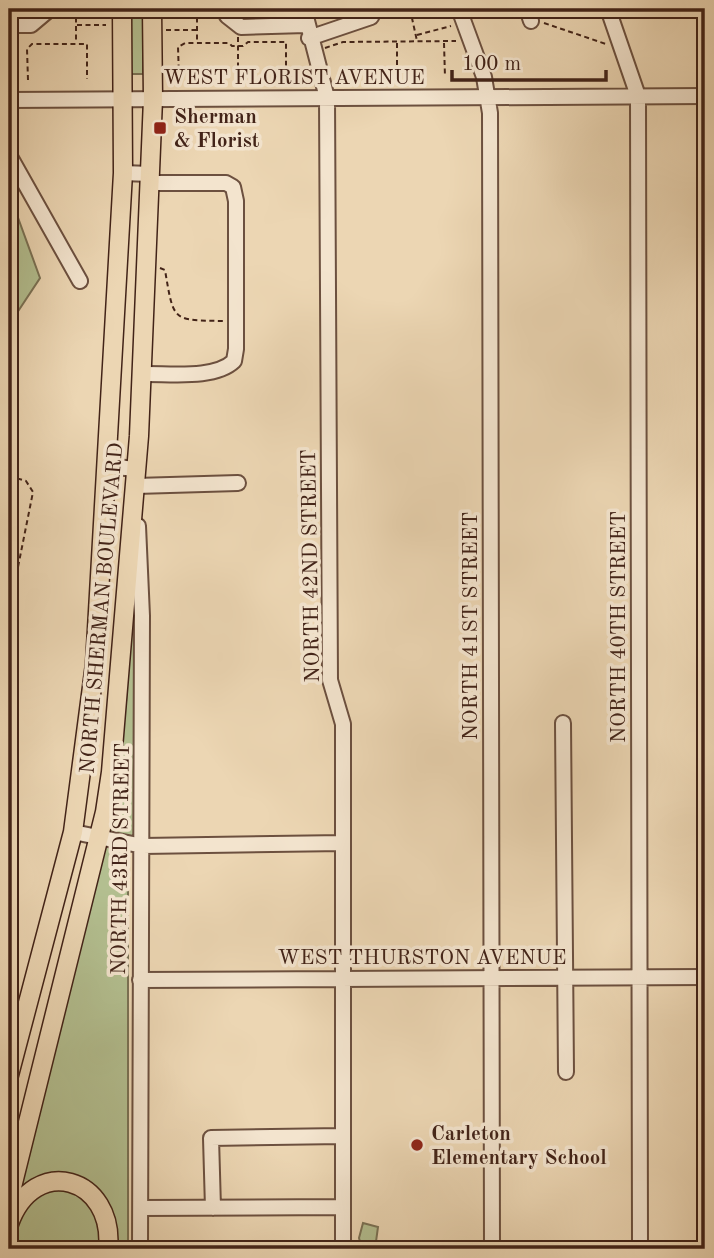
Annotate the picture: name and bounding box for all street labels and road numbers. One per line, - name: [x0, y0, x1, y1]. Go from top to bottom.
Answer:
- street label: WEST FLORIST AVENUE: [163, 68, 425, 89]
- street label: NORTH SHERMAN BOULEVARD: [78, 442, 127, 775]
- street label: NORTH 42ND STREET: [299, 449, 324, 683]
- street label: NORTH 40TH STREET: [609, 511, 630, 743]
- street label: NORTH 41ST STREET: [461, 512, 482, 740]
- street label: NORTH 43RD STREET: [109, 743, 134, 975]
- street label: WEST THURSTON AVENUE: [278, 948, 566, 969]

